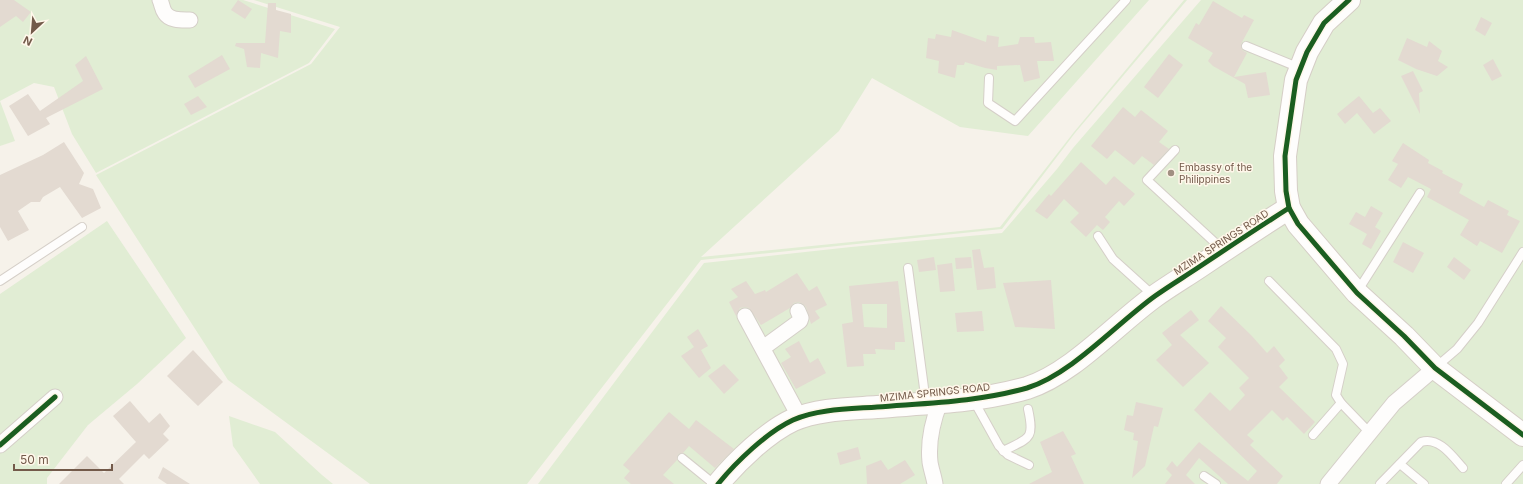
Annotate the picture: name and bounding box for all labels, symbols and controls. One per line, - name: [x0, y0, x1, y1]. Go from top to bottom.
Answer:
- north arrow: [12, 12, 52, 52]
- text: N: [21, 33, 34, 49]
- place label: Embassy of the Philippines: [1179, 161, 1252, 185]
- marker: Embassy of the Philippines: [1166, 168, 1176, 178]
- street label: MZIMA SPRINGS ROAD: [1171, 207, 1271, 277]
- street label: MZIMA SPRINGS ROAD: [879, 380, 991, 404]
- scale bar: [14, 446, 112, 472]
- text: 50 m: [20, 452, 49, 467]

